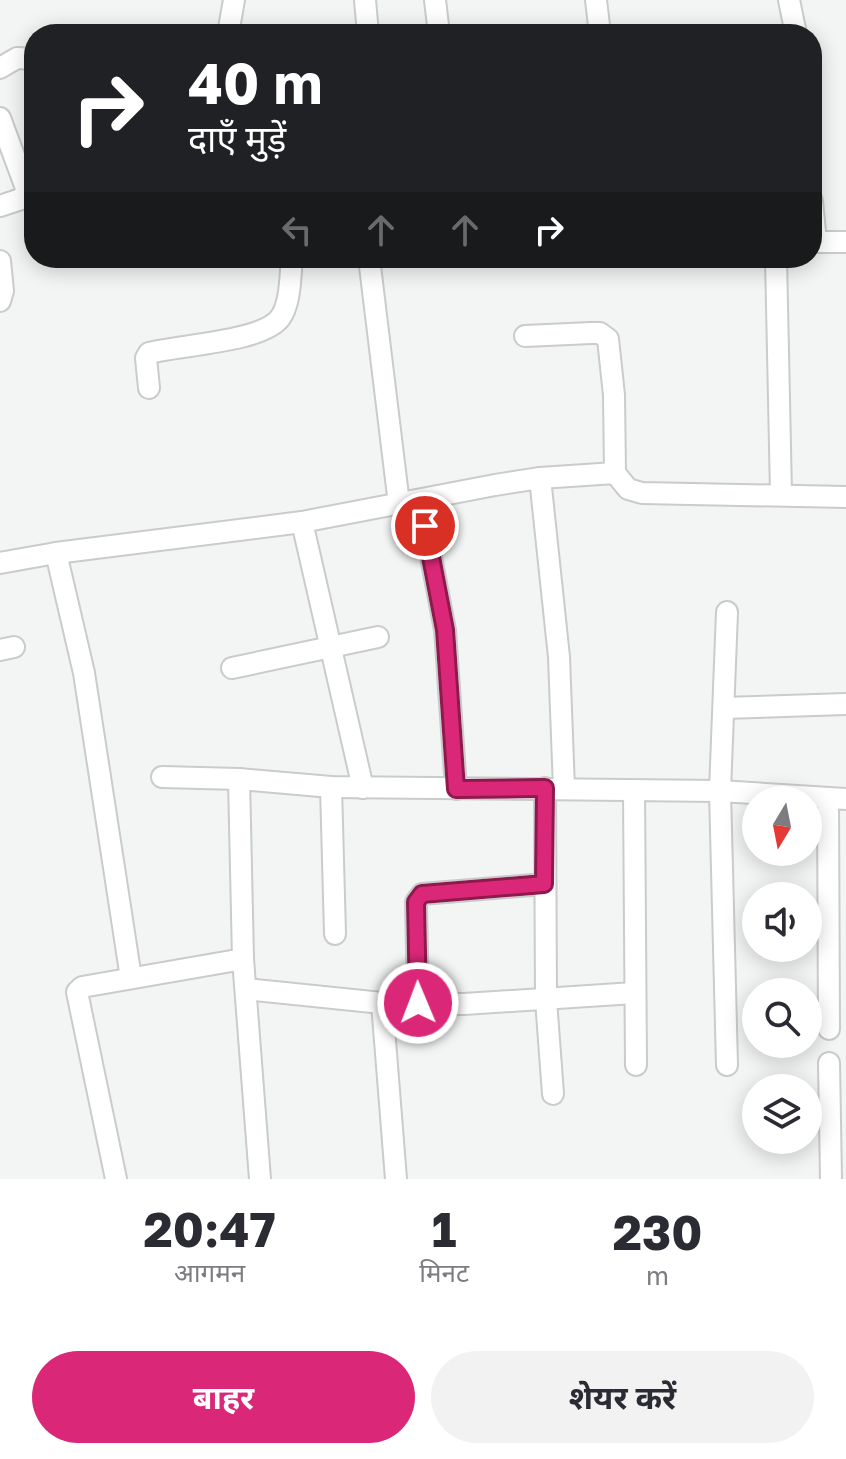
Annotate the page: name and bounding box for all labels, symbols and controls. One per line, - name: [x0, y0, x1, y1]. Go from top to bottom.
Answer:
- text: 40 m: [188, 49, 322, 116]
- icon: right: [56, 56, 160, 160]
- text: दाएँ मुड़ें: [188, 117, 286, 160]
- icon: left: [275, 208, 319, 252]
- icon: ahead: [359, 208, 403, 252]
- icon: ahead: [443, 208, 487, 252]
- icon: right: [527, 208, 571, 252]
- pin: [391, 492, 459, 560]
- icon: arrive: [403, 504, 447, 548]
- north arrow: [742, 786, 822, 866]
- map controls: [742, 786, 822, 1154]
- button: sound: [742, 882, 822, 962]
- position arrow: [376, 961, 460, 1045]
- button: search: [742, 978, 822, 1058]
- button: layers: [742, 1074, 822, 1154]
- text: 20:47: [144, 1200, 276, 1258]
- text: 1: [432, 1200, 456, 1258]
- text: 230: [613, 1203, 702, 1261]
- text: आगमन: [174, 1257, 245, 1288]
- text: मिनट: [419, 1257, 469, 1288]
- text: m: [646, 1260, 669, 1291]
- button: बाहर: [32, 1351, 415, 1443]
- button: शेयर करें: [431, 1351, 814, 1443]

